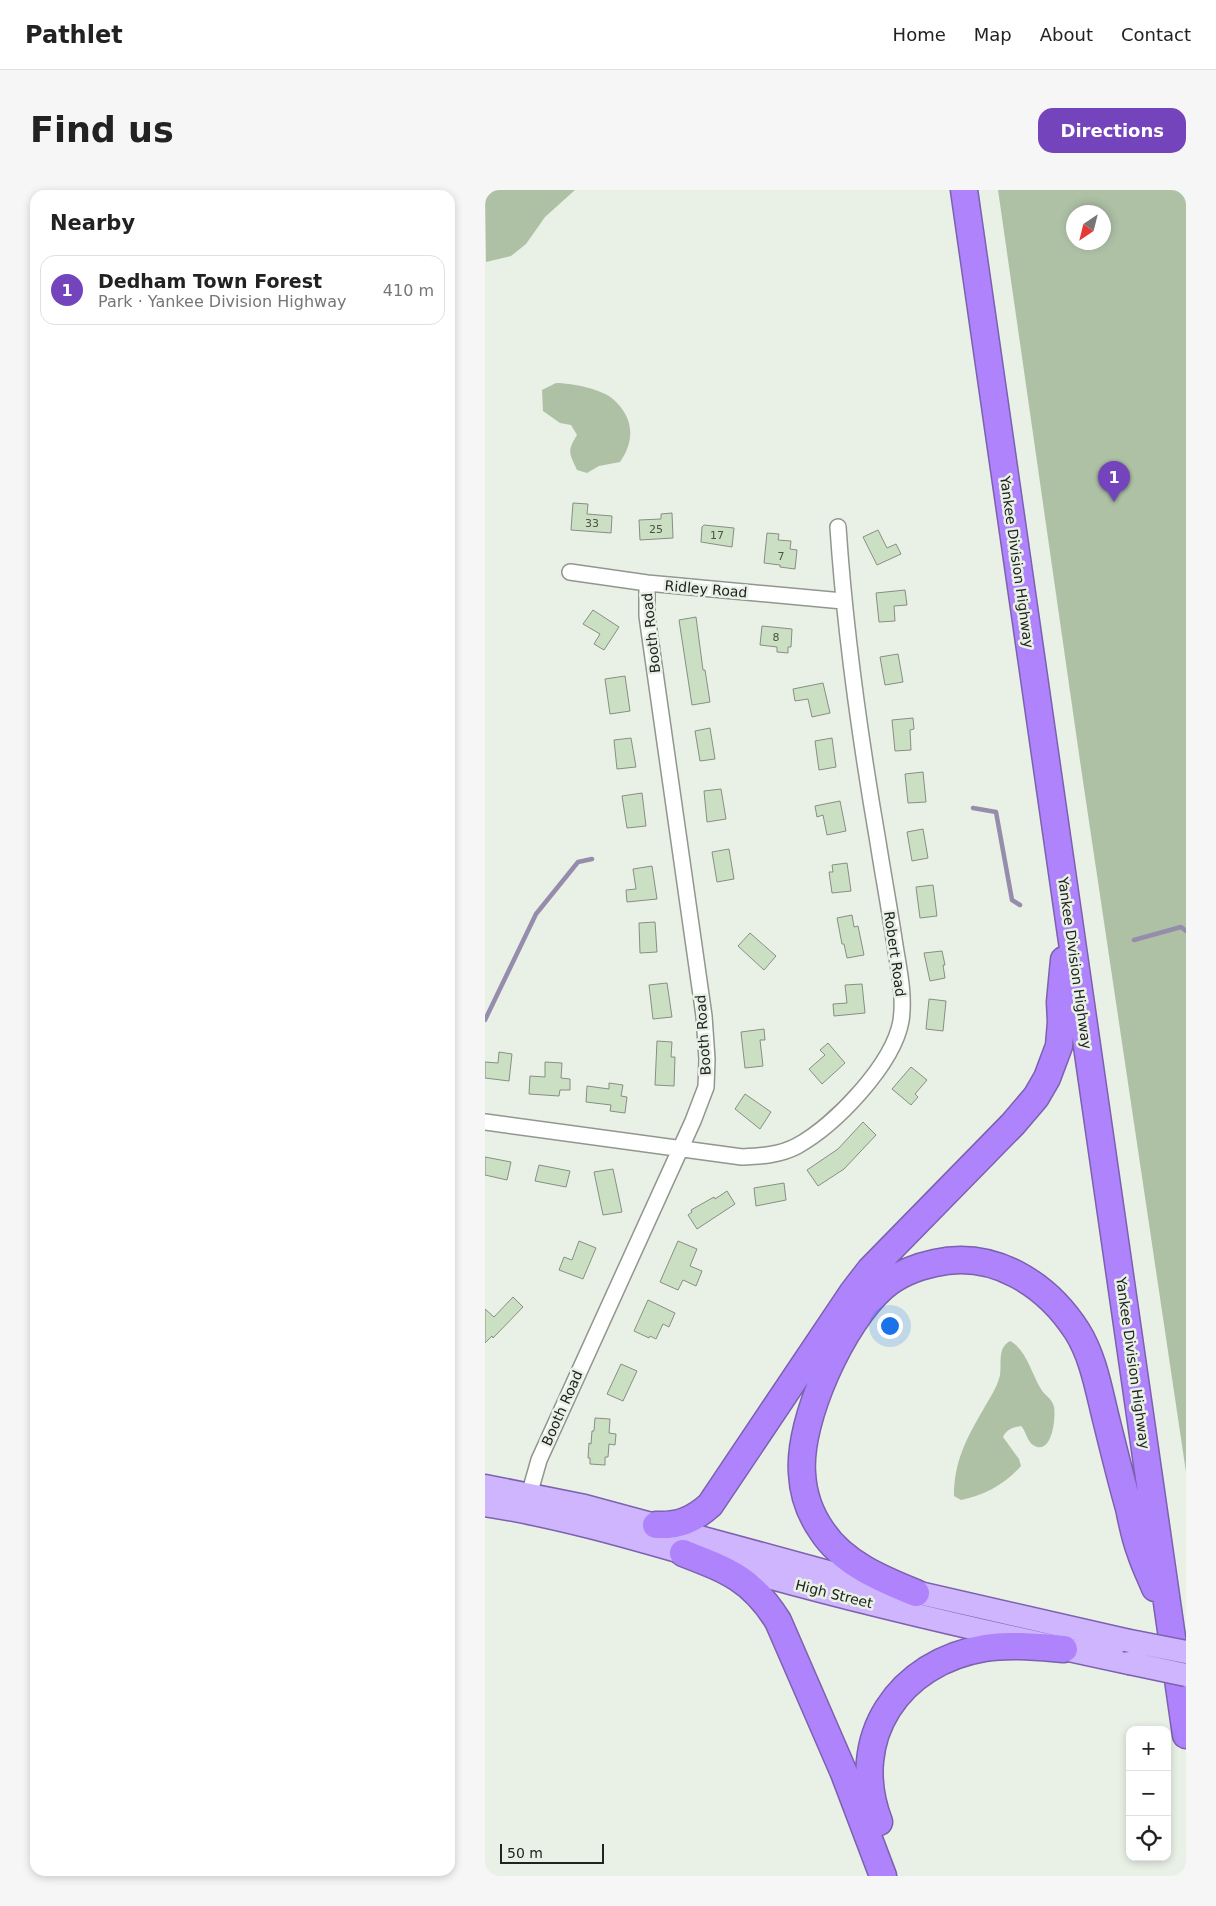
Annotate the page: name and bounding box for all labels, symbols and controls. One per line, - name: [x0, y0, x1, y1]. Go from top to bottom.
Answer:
- text: Pathlet: [25, 21, 123, 49]
- text: Home: [893, 24, 946, 45]
- text: Map: [974, 24, 1012, 45]
- text: About: [1040, 24, 1093, 45]
- text: Contact: [1121, 24, 1191, 45]
- button: Directions: [1038, 108, 1186, 153]
- text: Find us: [30, 110, 174, 150]
- north arrow: [1066, 205, 1111, 250]
- text: Nearby: [50, 211, 135, 235]
- text: Dedham Town Forest: [98, 270, 322, 292]
- text: 1: [61, 281, 73, 300]
- text: 410 m: [383, 281, 434, 300]
- text: Park · Yankee Division Highway: [98, 292, 346, 311]
- pin: 1: [1098, 461, 1130, 502]
- street label: Yankee Division Highway: [997, 474, 1037, 649]
- house number: 33: [585, 517, 599, 530]
- house number: 25: [649, 523, 663, 536]
- house number: 17: [710, 529, 724, 542]
- house number: 7: [778, 550, 785, 563]
- street label: Ridley Road: [664, 577, 748, 601]
- street label: Booth Road: [639, 592, 663, 674]
- house number: 8: [773, 631, 780, 644]
- street label: Yankee Division Highway: [1055, 875, 1095, 1050]
- street label: Robert Road: [881, 910, 909, 998]
- street label: Booth Road: [692, 994, 714, 1076]
- street label: Yankee Division Highway: [1113, 1275, 1153, 1450]
- your location: [877, 1313, 903, 1339]
- street label: Booth Road: [538, 1368, 586, 1448]
- street label: High Street: [794, 1577, 875, 1611]
- map controls: [1126, 1726, 1171, 1861]
- button: +: [1126, 1726, 1171, 1771]
- button: −: [1126, 1771, 1171, 1816]
- button: locate: [1126, 1816, 1171, 1861]
- scale bar: [500, 1841, 604, 1864]
- text: 50 m: [507, 1845, 543, 1861]

